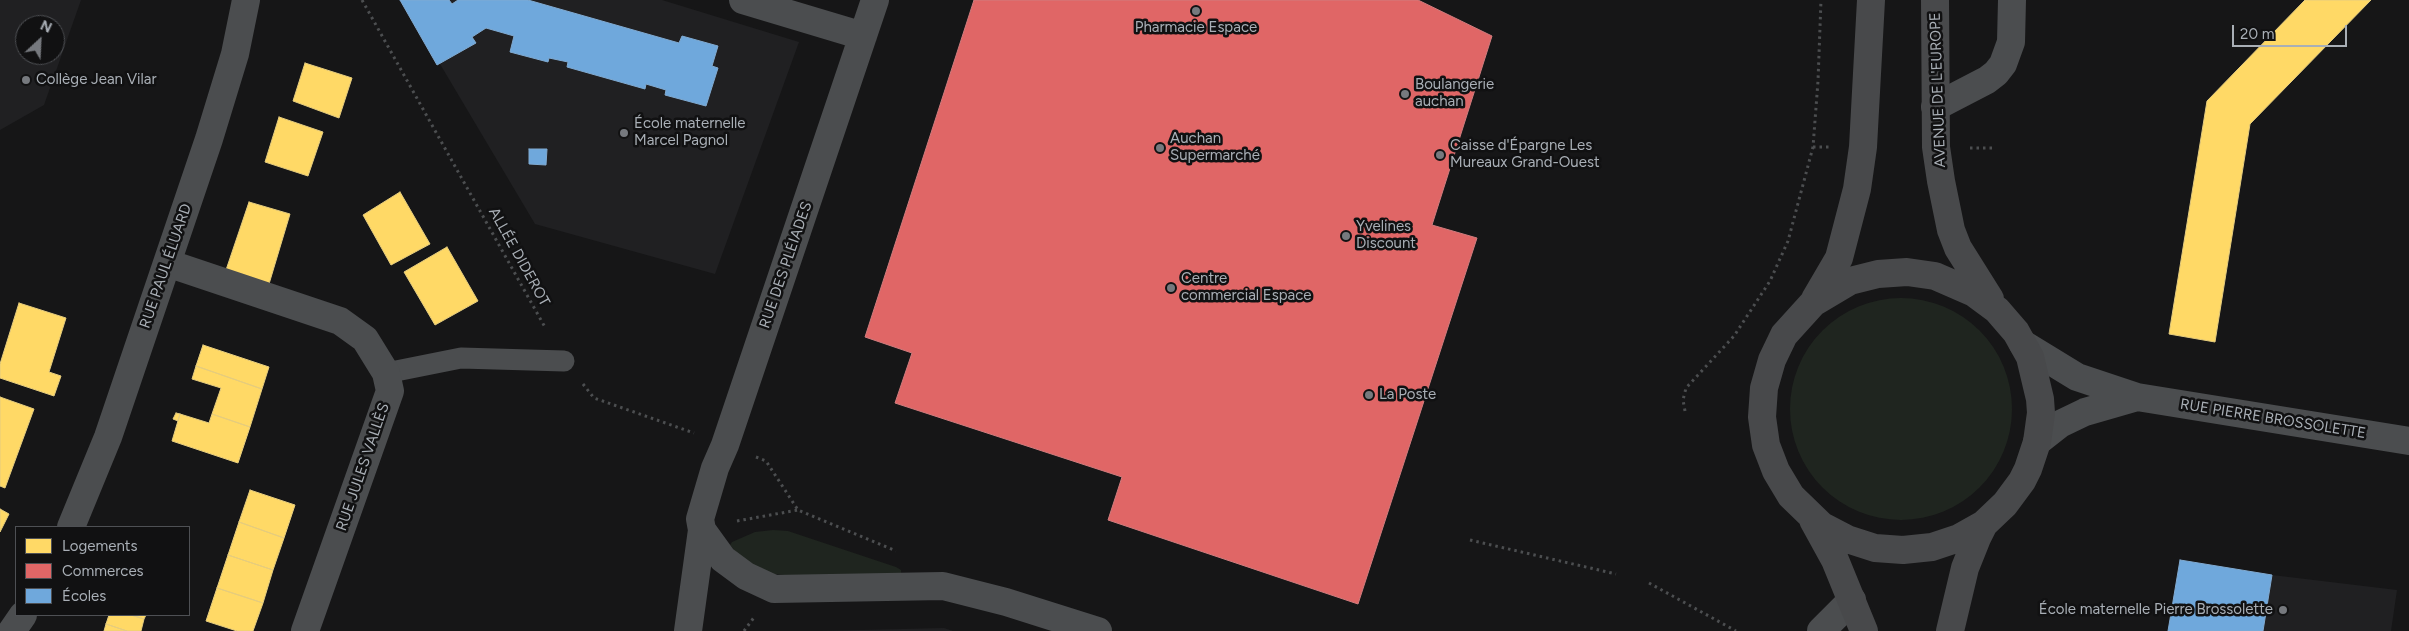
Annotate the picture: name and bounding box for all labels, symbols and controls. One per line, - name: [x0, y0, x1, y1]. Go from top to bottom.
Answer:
- marker: Pharmacie Espace: [1190, 5, 1202, 17]
- street label: AVENUE DE L'EUROPE: [1926, 12, 1950, 168]
- north arrow: [15, 15, 65, 65]
- scale bar: [2234, 15, 2349, 47]
- text: N: [38, 17, 55, 37]
- place label: Pharmacie Espace: [1135, 19, 1257, 37]
- text: 20 m: [2240, 25, 2274, 43]
- place label: Collège Jean Vilar: [36, 71, 157, 89]
- marker: Collège Jean Vilar: [20, 74, 32, 86]
- place label: Boulangerie auchan: [1415, 76, 1494, 111]
- marker: Boulangerie auchan: [1399, 88, 1411, 100]
- place label: École maternelle Marcel Pagnol: [634, 115, 746, 150]
- marker: École maternelle Marcel Pagnol: [618, 127, 630, 139]
- place label: Auchan Supermarché: [1170, 130, 1260, 165]
- place label: Caisse d'Épargne Les Mureaux Grand-Ouest: [1450, 137, 1600, 172]
- marker: Auchan Supermarché: [1154, 142, 1166, 154]
- marker: Caisse d'Épargne Les Mureaux Grand-Ouest: [1434, 149, 1446, 161]
- street label: RUE DES PLÉIADES: [756, 199, 816, 331]
- street label: RUE PAUL ÉLUARD: [136, 201, 196, 331]
- street label: ALLÉE DIDEROT: [484, 205, 554, 309]
- place label: Yvelines Discount: [1356, 218, 1416, 253]
- marker: Yvelines Discount: [1340, 230, 1352, 242]
- place label: Centre commercial Espace: [1181, 270, 1312, 305]
- marker: Centre commercial Espace: [1165, 282, 1177, 294]
- place label: La Poste: [1379, 386, 1436, 404]
- marker: La Poste: [1363, 389, 1375, 401]
- street label: RUE PIERRE BROSSOLETTE: [2179, 395, 2367, 443]
- street label: RUE JULES VALLÈS: [333, 401, 393, 533]
- legend: [15, 526, 190, 616]
- text: Logements: [62, 537, 137, 555]
- text: Commerces: [62, 562, 144, 580]
- text: Écoles: [62, 587, 106, 605]
- place label: École maternelle Pierre Brossolette: [2039, 601, 2273, 619]
- marker: École maternelle Pierre Brossolette: [2277, 604, 2289, 616]

